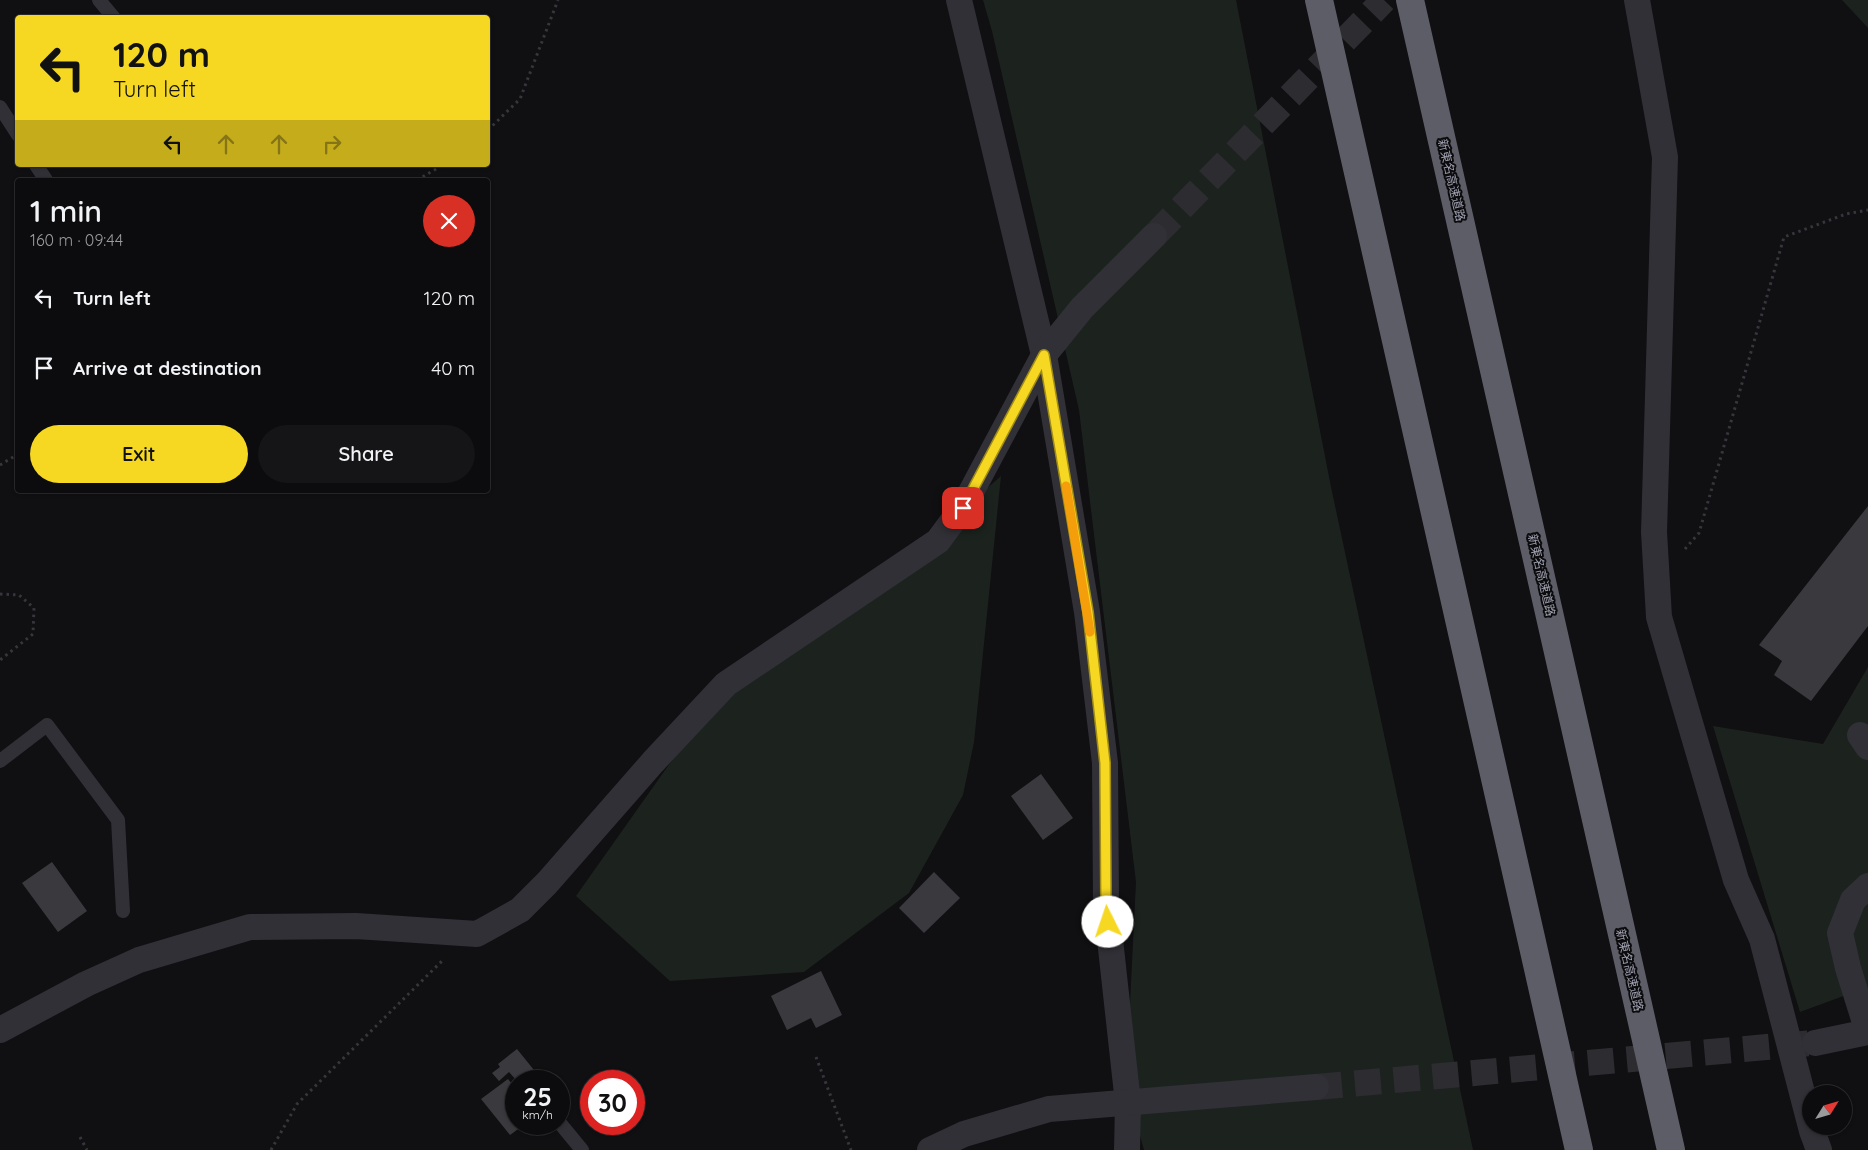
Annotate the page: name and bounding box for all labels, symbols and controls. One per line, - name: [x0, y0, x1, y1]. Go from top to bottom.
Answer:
- text: 120 m: [113, 32, 210, 76]
- icon: left: [30, 35, 95, 100]
- text: Turn left: [113, 75, 196, 103]
- icon: left: [159, 130, 187, 158]
- icon: ahead: [212, 130, 240, 158]
- icon: ahead: [265, 130, 293, 158]
- icon: right: [318, 130, 346, 158]
- street label: 新東名高速道路: [1435, 137, 1469, 223]
- text: 1 min: [30, 192, 102, 230]
- button: close: [423, 195, 475, 247]
- text: 160 m · 09:44: [30, 230, 123, 250]
- icon: left: [30, 284, 58, 312]
- text: Turn left: [73, 286, 151, 310]
- text: 120 m: [424, 286, 475, 310]
- icon: arrive: [30, 354, 58, 382]
- text: Arrive at destination: [73, 356, 262, 380]
- text: 40 m: [431, 356, 475, 380]
- button: Exit: [30, 425, 248, 483]
- button: Share: [258, 425, 475, 483]
- pin: [942, 487, 984, 529]
- icon: arrive: [949, 494, 977, 522]
- street label: 新東名高速道路: [1525, 532, 1559, 618]
- position arrow: [1081, 895, 1133, 947]
- street label: 新東名高速道路: [1613, 927, 1647, 1013]
- speed limit sign: 30: [580, 1070, 645, 1135]
- text: 25: [523, 1081, 552, 1112]
- north arrow: [1802, 1085, 1852, 1135]
- map controls: [1802, 1085, 1852, 1135]
- text: km/h: [522, 1107, 553, 1122]

